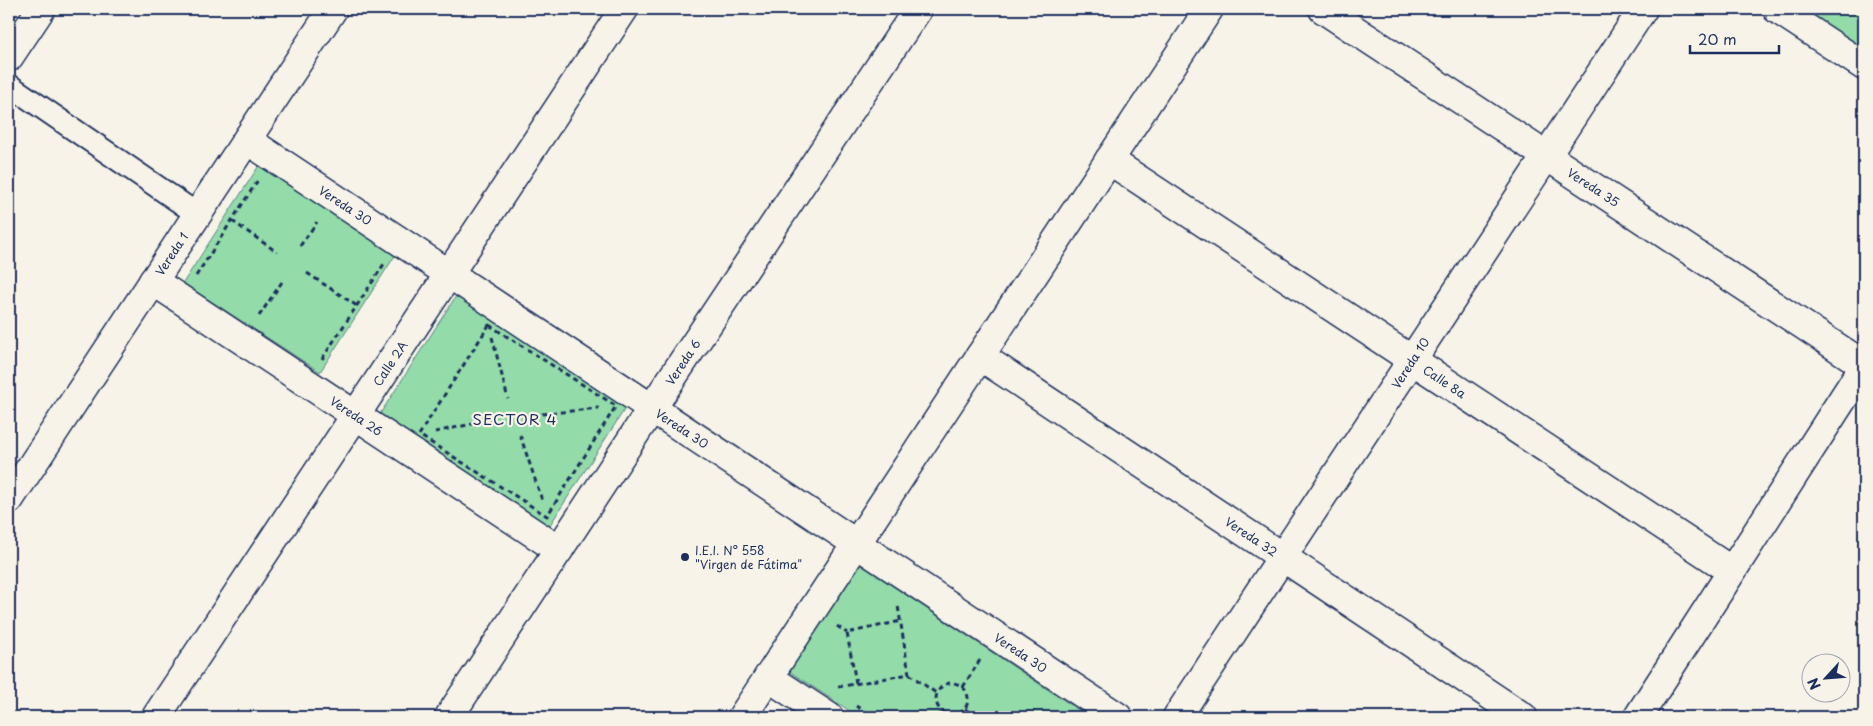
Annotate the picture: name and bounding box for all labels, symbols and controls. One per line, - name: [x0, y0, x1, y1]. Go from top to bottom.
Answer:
- scale bar: [1690, 22, 1779, 54]
- text: 20 m: [1698, 27, 1737, 50]
- street label: Vereda 35: [1564, 163, 1623, 211]
- street label: Vereda 30: [315, 181, 376, 229]
- street label: Vereda 1: [151, 229, 192, 279]
- street label: Vereda 10: [1387, 334, 1434, 392]
- street label: Vereda 6: [661, 336, 704, 388]
- street label: Calle 2A: [368, 337, 411, 389]
- street label: Calle 8a: [1419, 361, 1470, 402]
- street label: Vereda 26: [326, 392, 386, 440]
- street label: Vereda 30: [652, 404, 712, 453]
- district label: SECTOR 4: [473, 407, 557, 430]
- street label: Vereda 32: [1222, 512, 1281, 561]
- place label: I.E.I. N° 558 "Virgen de Fátima": [695, 541, 802, 573]
- marker: I.E.I. N° 558 "Virgen de Fátima": [679, 551, 691, 563]
- street label: Vereda 30: [991, 628, 1051, 677]
- north arrow: [1800, 654, 1850, 704]
- text: N: [1802, 674, 1826, 694]

